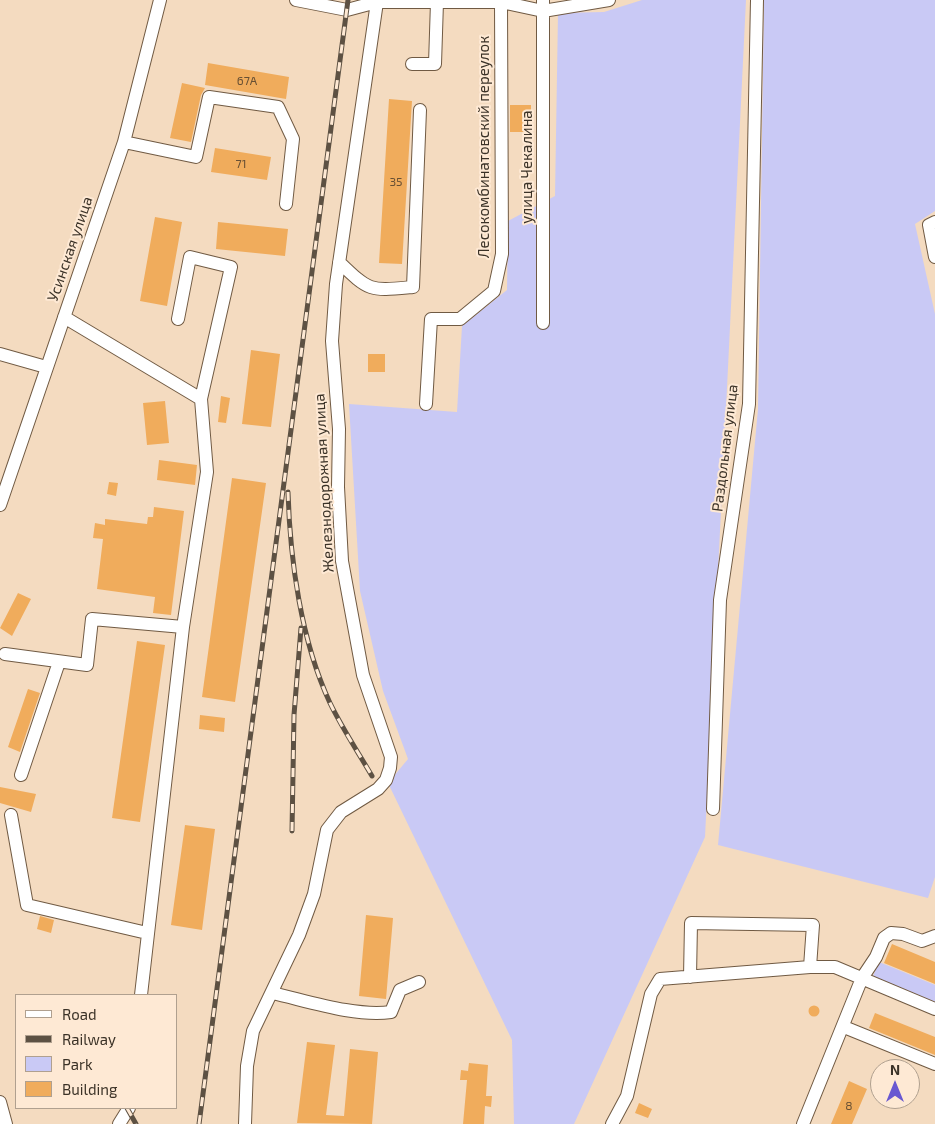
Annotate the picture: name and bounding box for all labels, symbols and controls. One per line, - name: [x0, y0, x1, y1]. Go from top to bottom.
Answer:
- street label: Лесокомбинатовский переулок: [475, 36, 493, 258]
- house number: 67А: [237, 74, 257, 88]
- street label: улица Чекалина: [518, 110, 536, 224]
- house number: 71: [236, 157, 246, 171]
- house number: 35: [389, 175, 403, 189]
- street label: Усинская улица: [44, 194, 96, 304]
- street label: Раздольная улица: [708, 383, 742, 513]
- street label: Железнодорожная улица: [310, 393, 338, 573]
- legend: [15, 994, 178, 1109]
- text: Road: [62, 1005, 97, 1023]
- text: Railway: [62, 1030, 116, 1048]
- text: Park: [62, 1055, 93, 1073]
- north arrow: [870, 1059, 920, 1109]
- text: N: [890, 1061, 900, 1078]
- text: Building: [62, 1080, 117, 1098]
- house number: 8: [845, 1099, 853, 1113]

